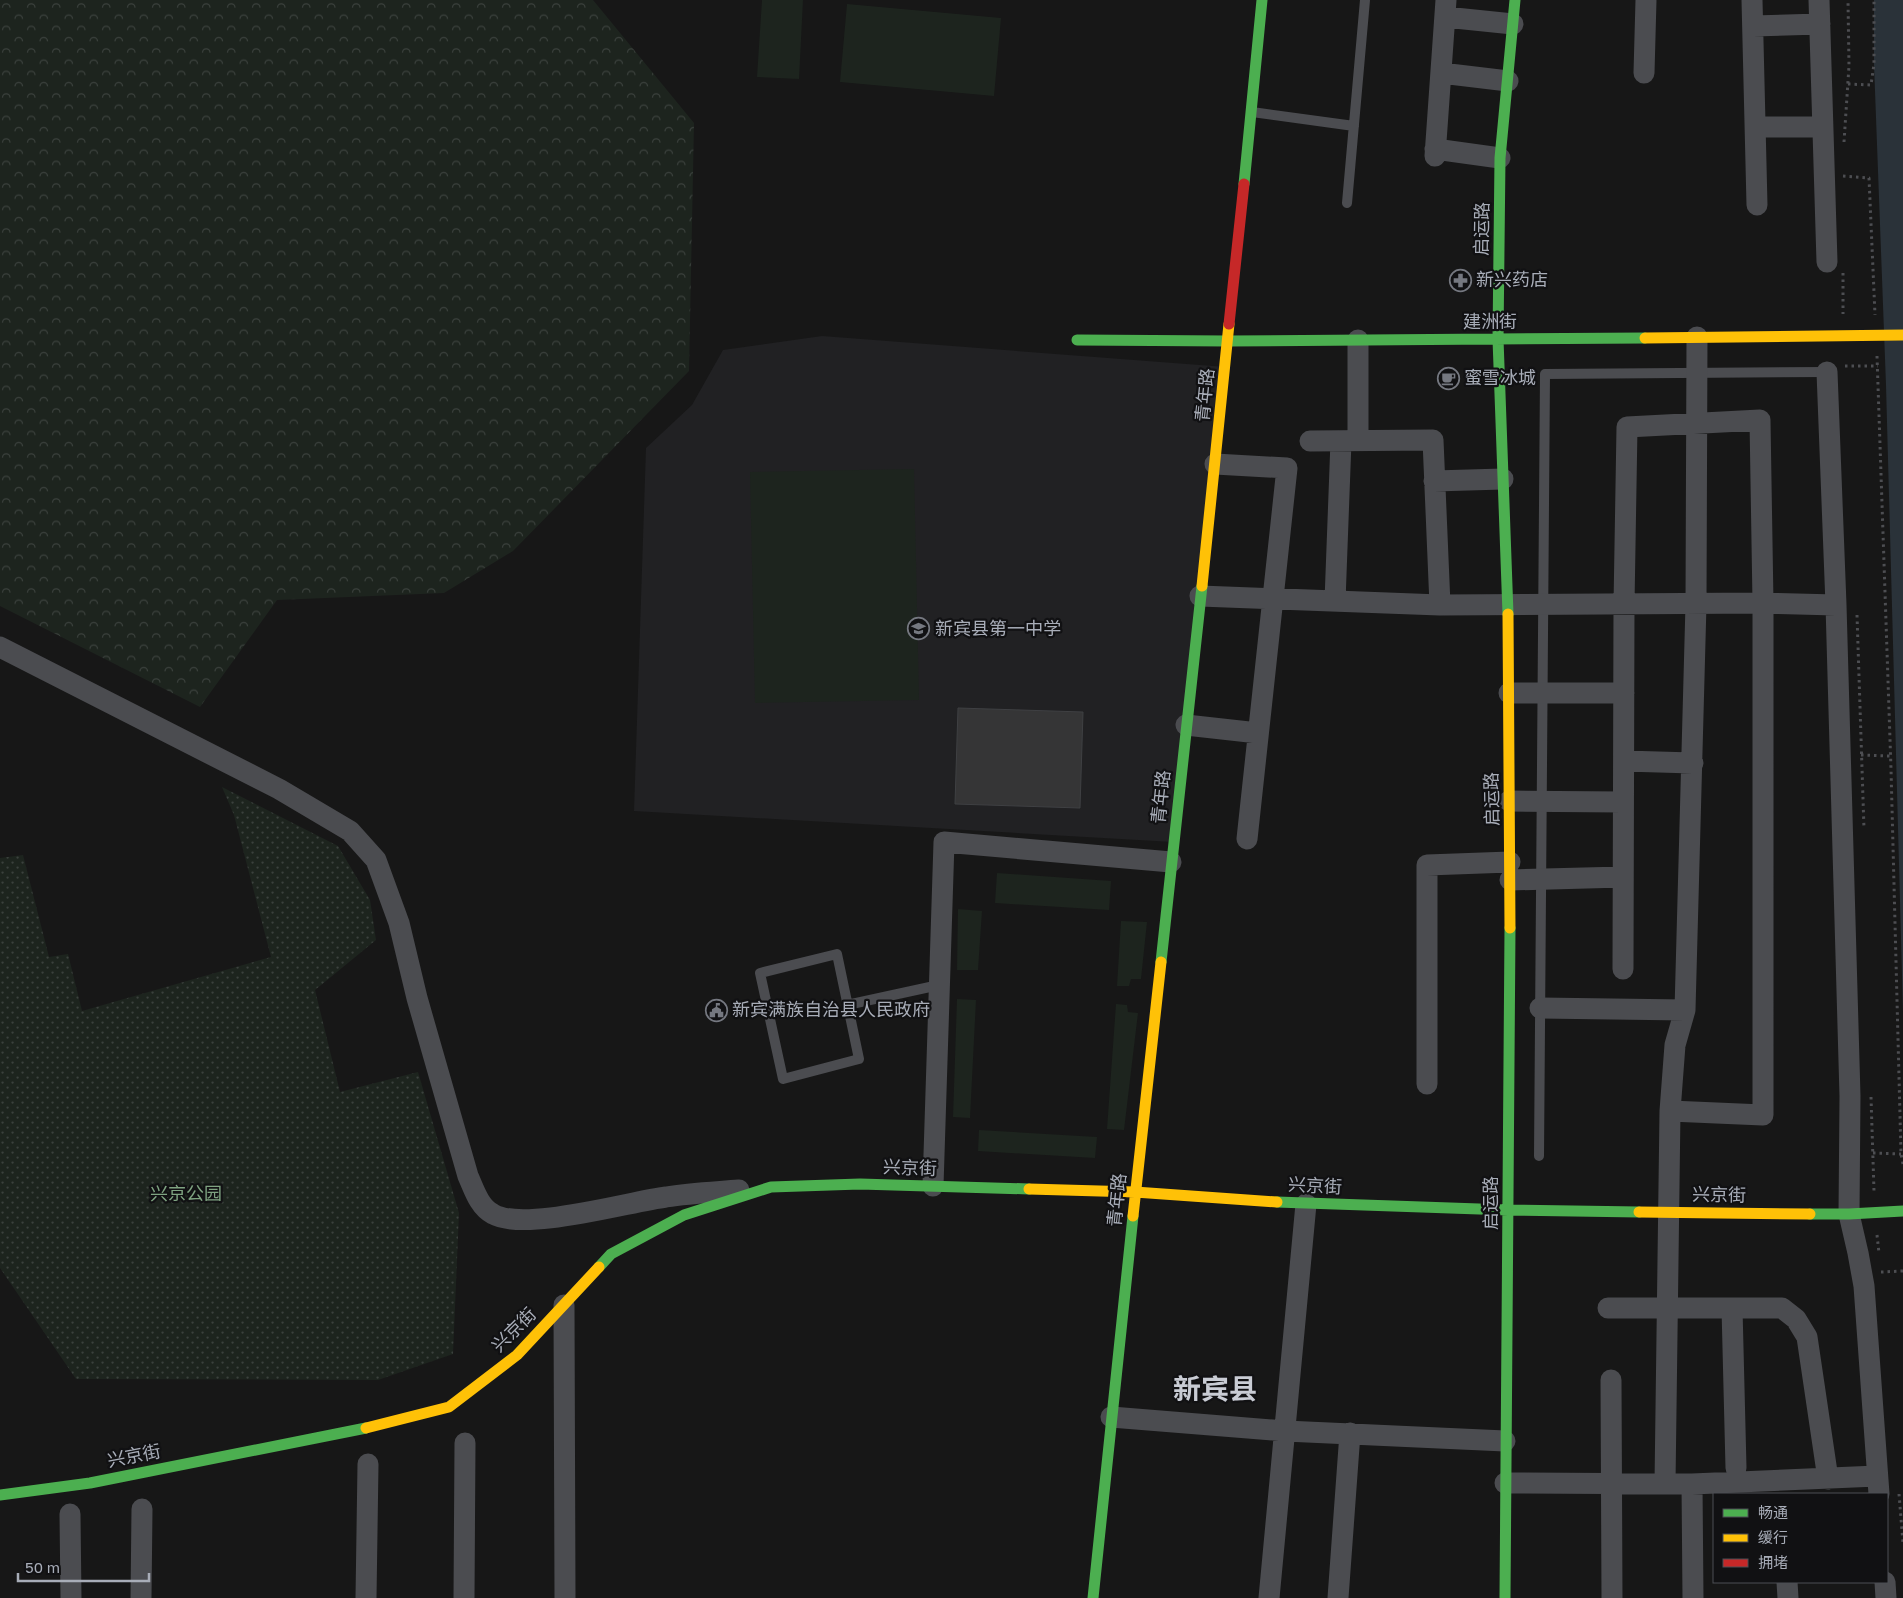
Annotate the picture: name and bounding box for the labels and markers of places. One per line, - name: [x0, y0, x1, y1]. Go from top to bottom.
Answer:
- pharmacy icon: 新兴药店: [1448, 268, 1472, 292]
- place label: 新兴药店: [1476, 268, 1548, 290]
- cafe icon: 蜜雪冰城: [1436, 366, 1460, 390]
- place label: 蜜雪冰城: [1464, 366, 1536, 388]
- school or university icon: 新宾县第一中学: [907, 617, 931, 641]
- place label: 新宾县第一中学: [935, 617, 1061, 639]
- public building icon: 新宾满族自治县人民政府: [704, 998, 728, 1022]
- place label: 新宾满族自治县人民政府: [732, 998, 930, 1020]

